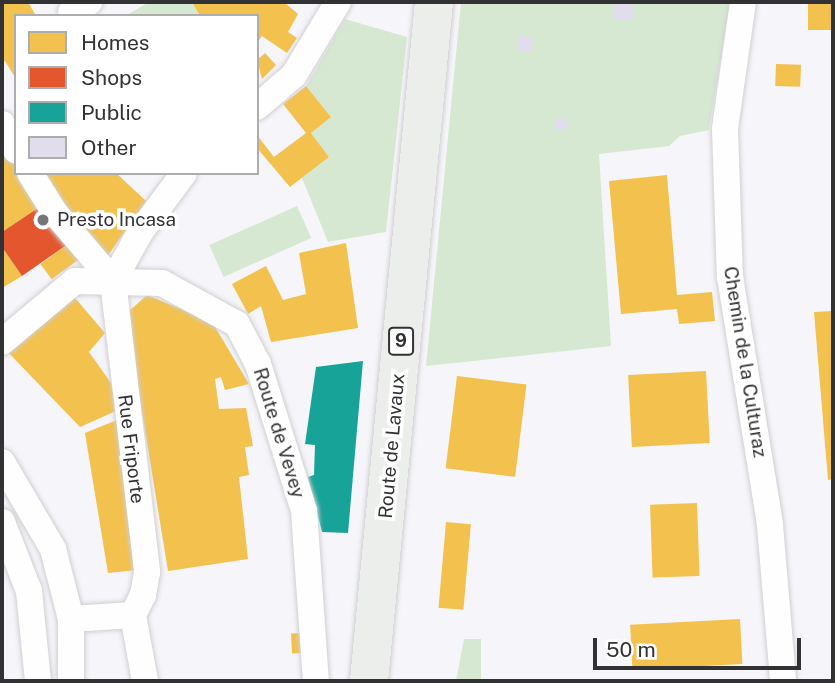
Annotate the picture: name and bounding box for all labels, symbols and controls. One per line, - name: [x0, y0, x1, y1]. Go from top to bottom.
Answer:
- legend: [14, 14, 259, 175]
- text: Homes: [81, 30, 149, 55]
- text: Shops: [81, 65, 142, 90]
- text: Public: [81, 100, 142, 125]
- text: Other: [81, 135, 137, 160]
- place label: Presto Incasa: [57, 209, 176, 231]
- marker: Presto Incasa: [35, 212, 51, 228]
- street label: Chemin de la Culturaz: [719, 265, 771, 459]
- road number: 9: [387, 326, 415, 356]
- street label: Route de Vevey: [248, 365, 310, 501]
- street label: Route de Lavaux: [374, 372, 410, 520]
- street label: Rue Friporte: [113, 393, 149, 505]
- scale bar: [597, 624, 805, 668]
- text: 50 m: [606, 637, 656, 662]

